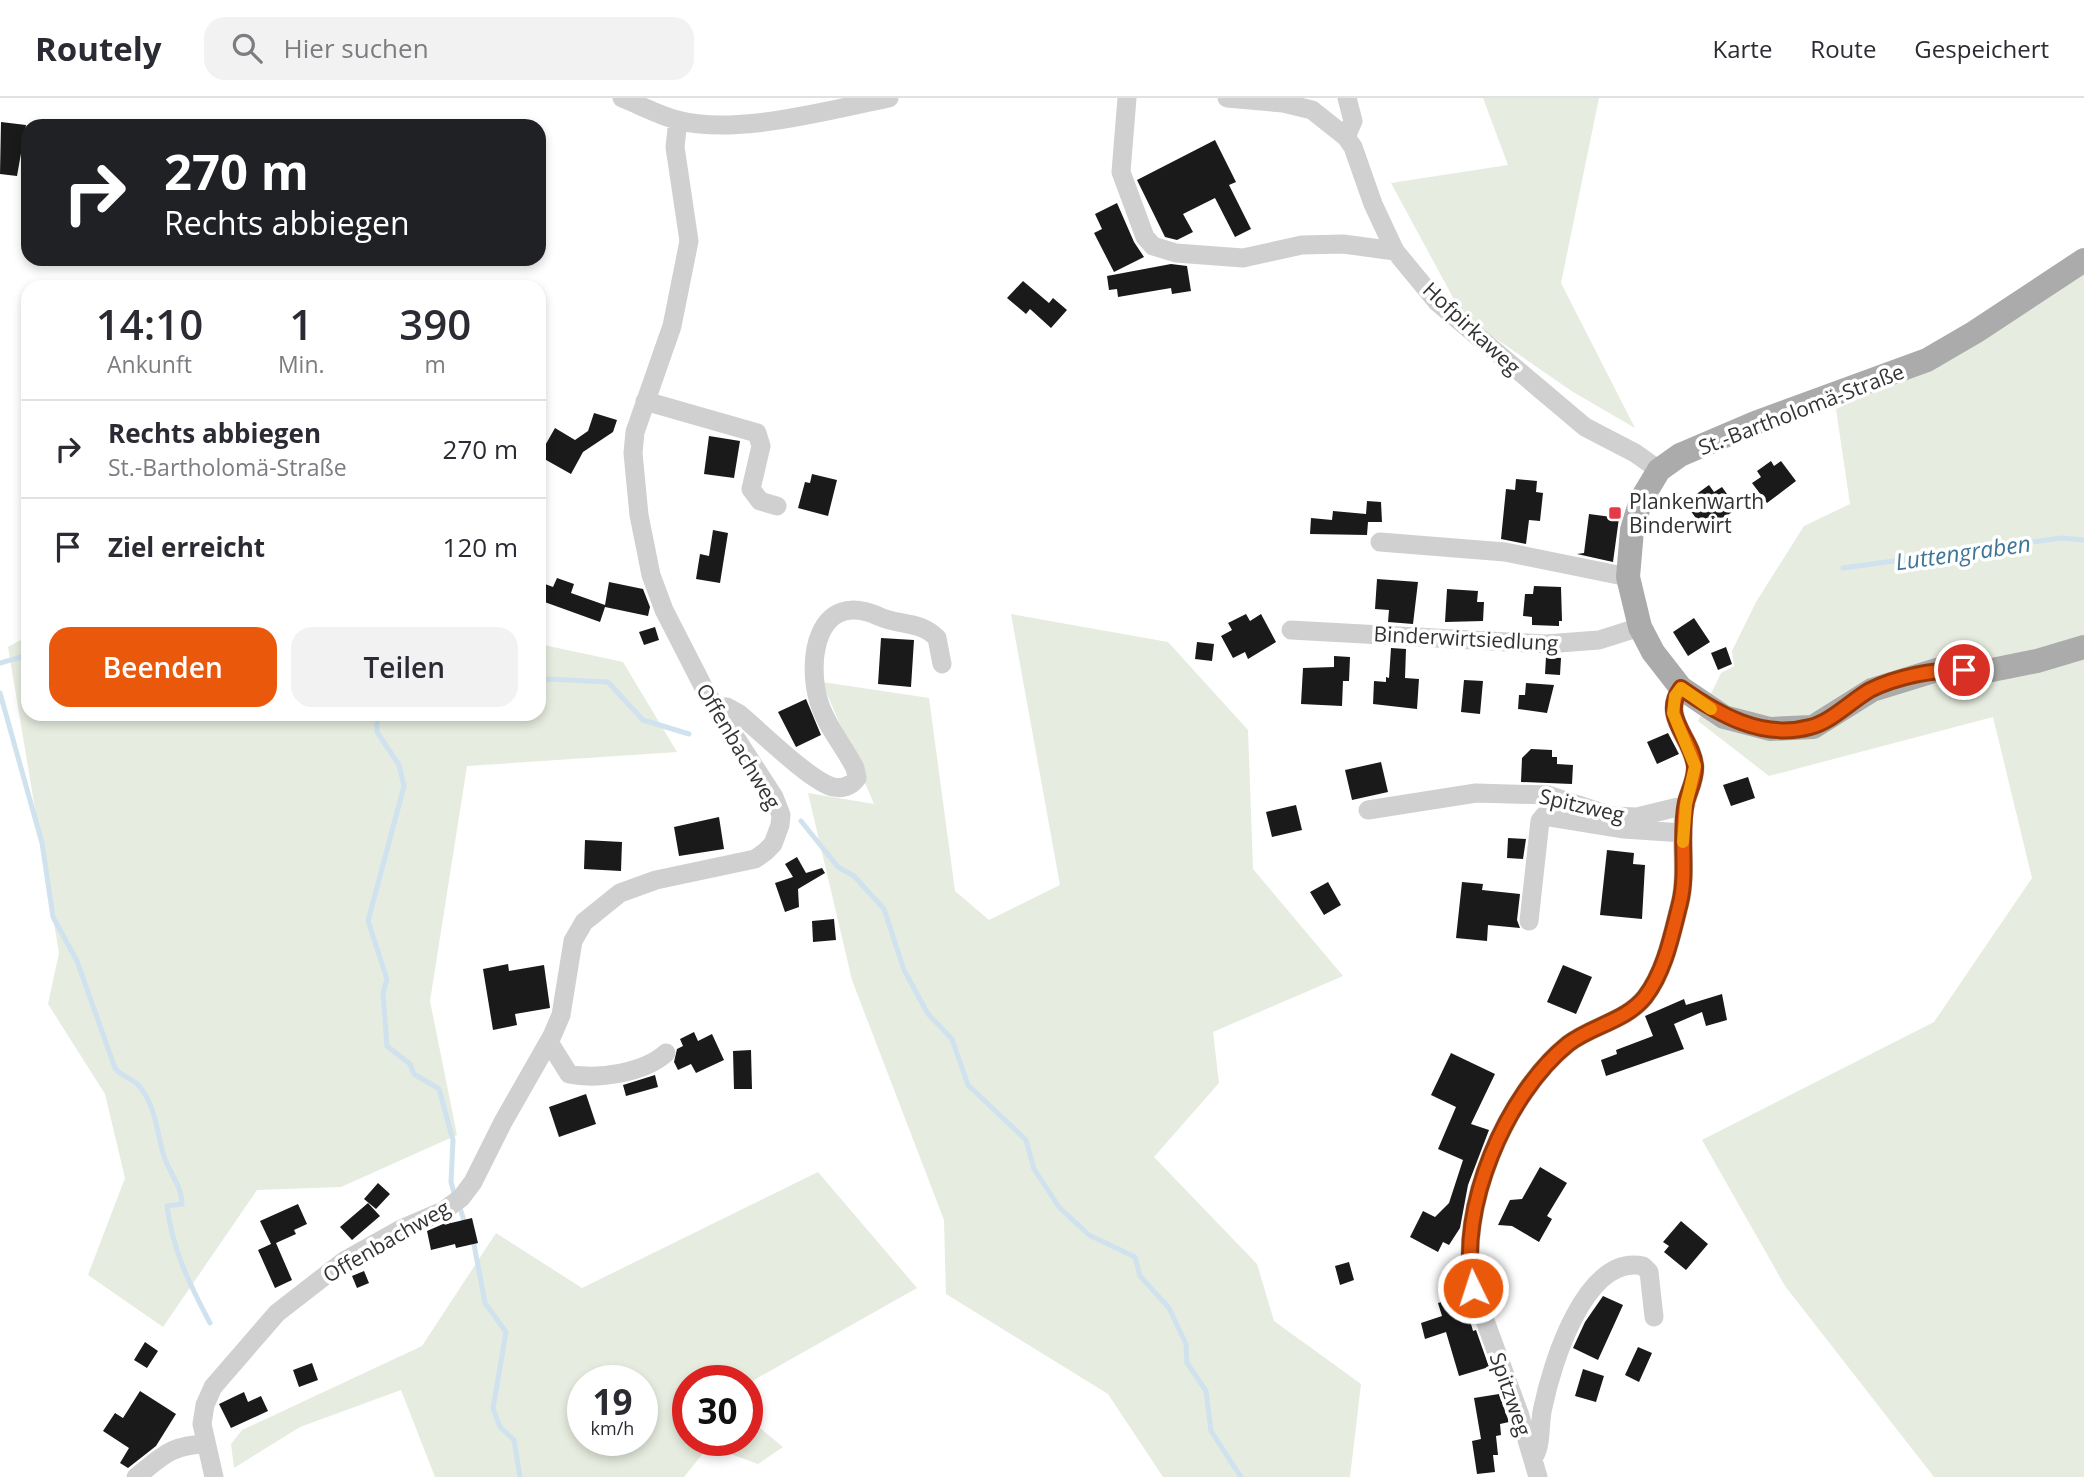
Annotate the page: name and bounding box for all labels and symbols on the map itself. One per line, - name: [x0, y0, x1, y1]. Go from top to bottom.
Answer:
- street label: Hofpirkaweg: [1417, 275, 1527, 381]
- street label: St.-Bartholomä-Straße: [1694, 357, 1908, 461]
- place label: Plankenwarth Binderwirt: [1629, 487, 1764, 539]
- marker: Plankenwarth Binderwirt: [1607, 505, 1623, 521]
- water label: Luttengraben: [1893, 527, 2033, 577]
- street label: Binderwirtsiedlung: [1373, 619, 1559, 657]
- pin: [1934, 640, 1994, 700]
- street label: Offenbachweg: [690, 678, 788, 814]
- street label: Spitzweg: [1537, 782, 1627, 828]
- street label: Offenbachweg: [317, 1193, 455, 1289]
- position arrow: [1436, 1251, 1510, 1325]
- street label: Spitzweg: [1484, 1349, 1538, 1439]
- speed limit sign: 30: [672, 1365, 763, 1456]

